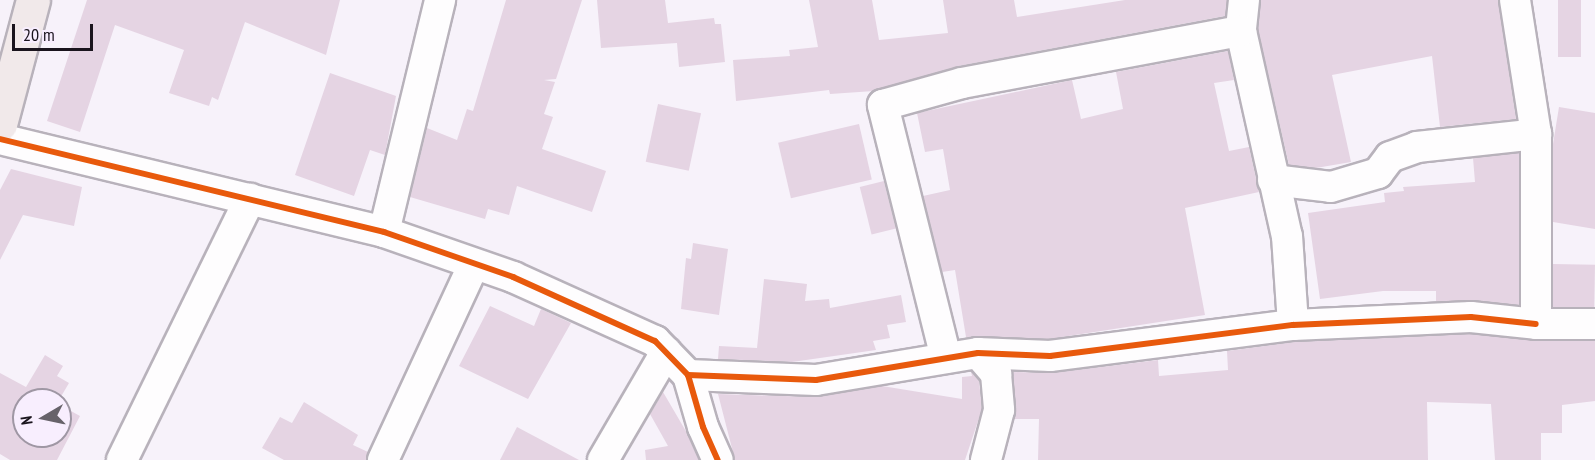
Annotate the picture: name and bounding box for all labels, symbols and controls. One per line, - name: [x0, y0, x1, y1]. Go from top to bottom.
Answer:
- scale bar: [15, 12, 96, 50]
- text: 20 m: [23, 23, 55, 46]
- north arrow: [12, 388, 72, 448]
- text: N: [16, 415, 37, 426]

